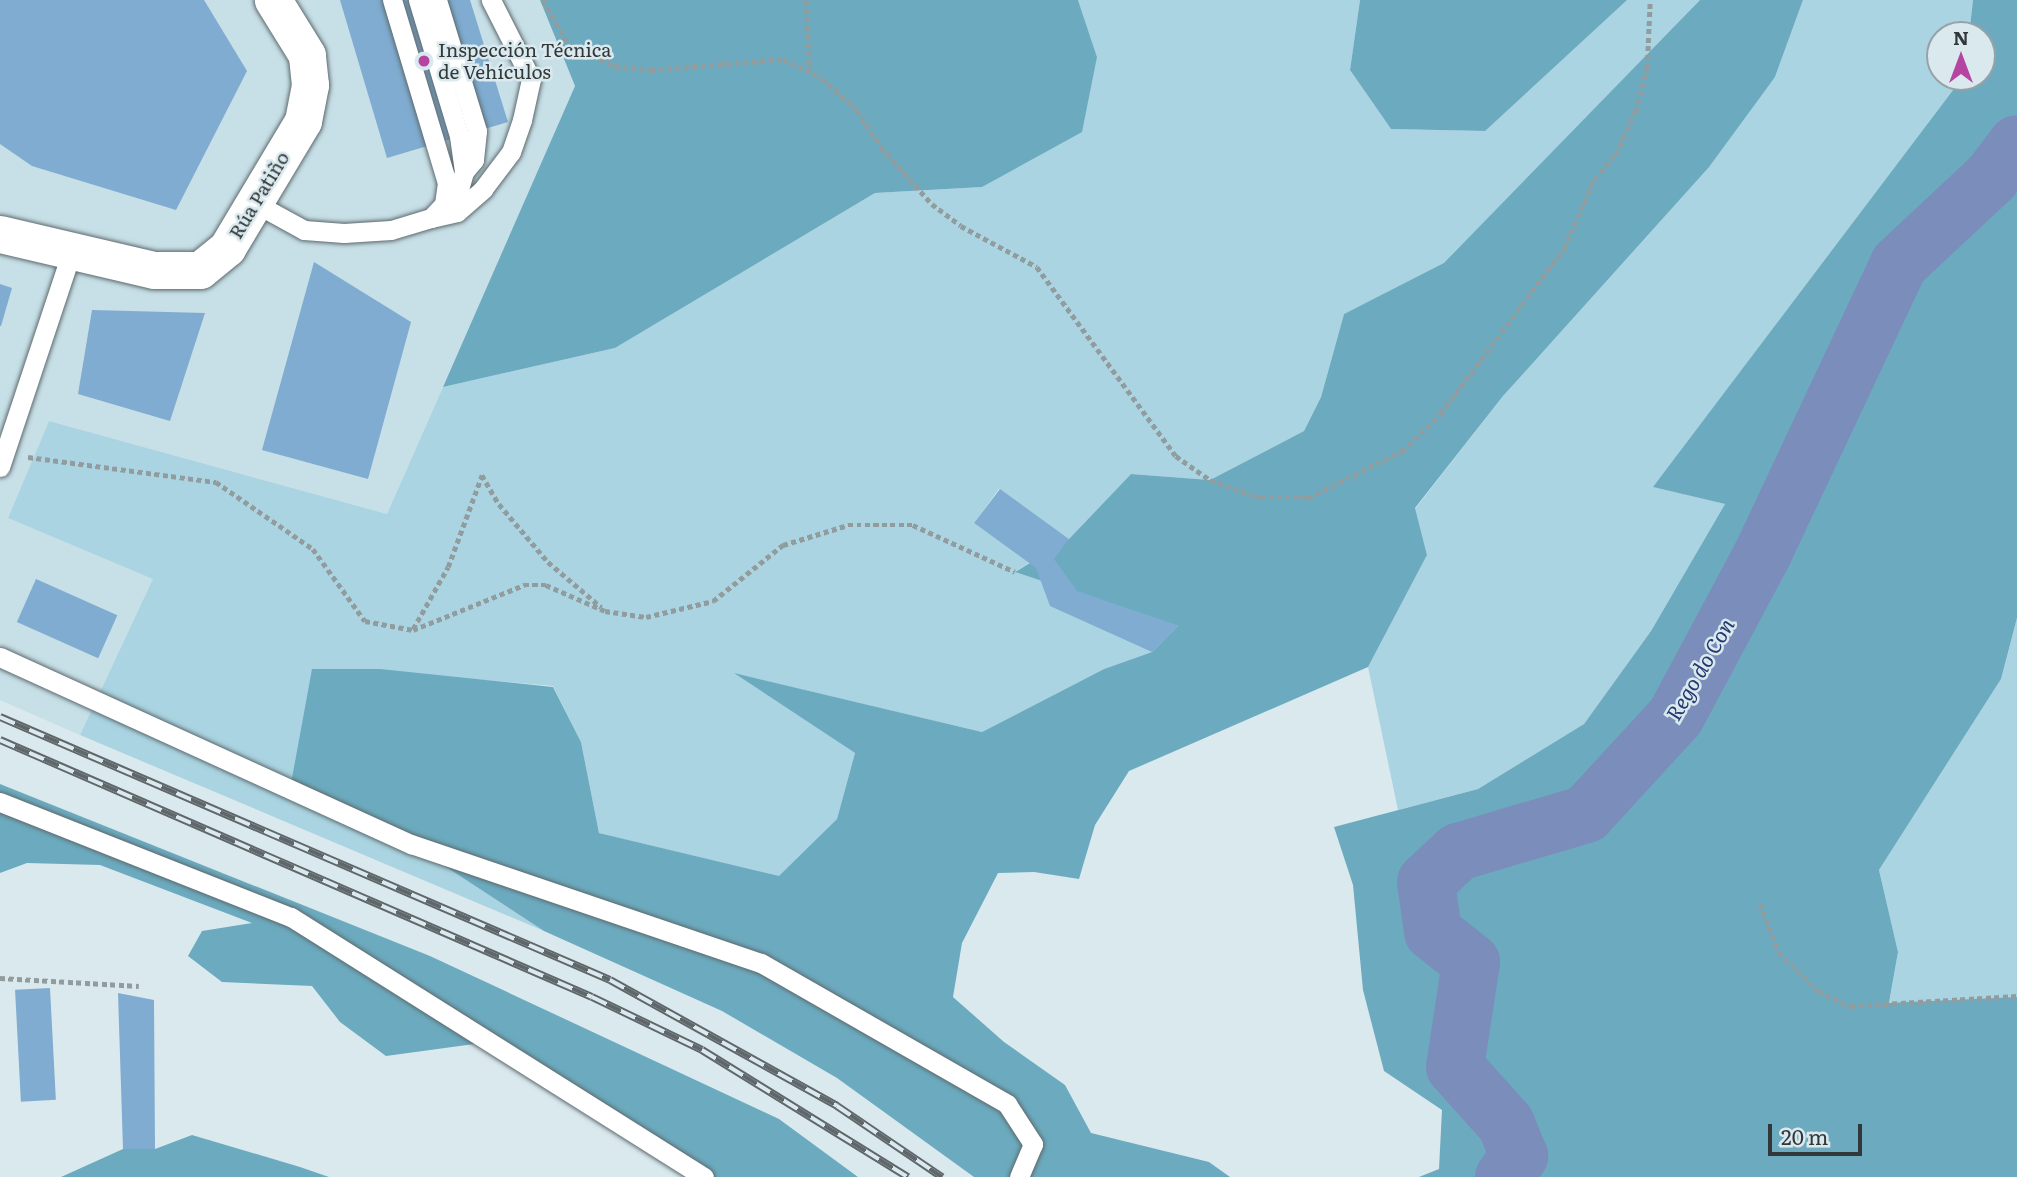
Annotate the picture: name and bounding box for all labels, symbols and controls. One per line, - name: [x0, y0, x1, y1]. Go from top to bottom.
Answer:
- north arrow: [1926, 21, 1996, 91]
- text: N: [1953, 23, 1969, 51]
- place label: Inspección Técnica de Vehículos: [438, 39, 612, 83]
- marker: Inspección Técnica de Vehículos: [416, 53, 432, 69]
- street label: Rúa Patiño: [224, 147, 294, 243]
- water label: Rego do Con: [1660, 613, 1738, 725]
- scale bar: [1772, 1110, 1867, 1154]
- text: 20 m: [1781, 1120, 1828, 1151]

